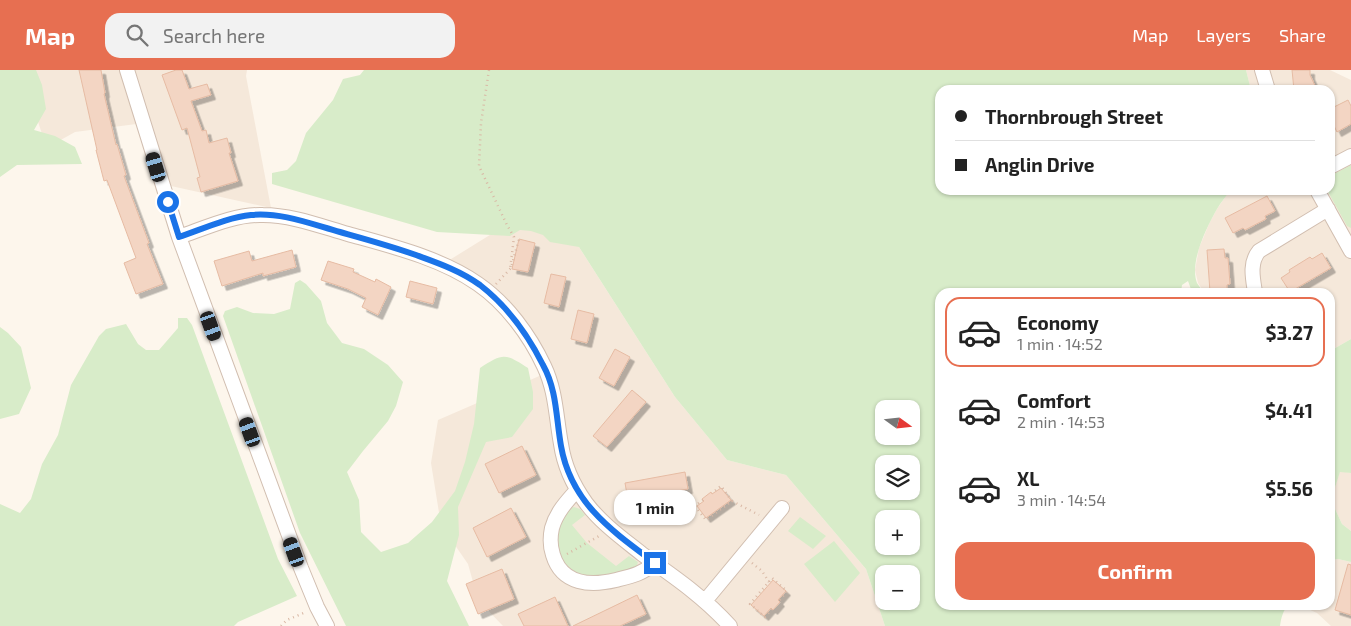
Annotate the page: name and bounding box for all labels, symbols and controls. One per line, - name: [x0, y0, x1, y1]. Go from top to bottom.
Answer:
- search box: [105, 13, 455, 58]
- text: Map: [25, 21, 75, 50]
- icon: search: [123, 21, 151, 49]
- text: Search here: [163, 24, 265, 47]
- text: Map: [1132, 24, 1168, 46]
- text: Layers: [1196, 24, 1251, 46]
- text: Share: [1279, 24, 1326, 46]
- text: Thornbrough Street: [985, 105, 1163, 128]
- car: [144, 150, 167, 184]
- text: Anglin Drive: [985, 153, 1095, 176]
- route start: [157, 191, 179, 213]
- car: [198, 309, 223, 343]
- icon: car: [957, 310, 1002, 355]
- text: Economy: [1017, 311, 1099, 334]
- text: $3.27: [1265, 321, 1313, 344]
- text: 1 min · 14:52: [1017, 334, 1103, 353]
- icon: car: [957, 388, 1002, 433]
- text: Comfort: [1017, 389, 1091, 412]
- text: $4.41: [1265, 399, 1313, 422]
- north arrow: [875, 400, 920, 445]
- map controls: [875, 400, 920, 610]
- text: 2 min · 14:53: [1017, 412, 1105, 431]
- car: [237, 415, 262, 449]
- button: layers: [875, 455, 920, 500]
- icon: car: [957, 466, 1002, 511]
- text: XL: [1017, 467, 1039, 490]
- text: $5.56: [1265, 477, 1313, 500]
- callout: 1 min: [614, 490, 696, 526]
- text: 3 min · 14:54: [1017, 490, 1106, 509]
- text: 1 min: [636, 498, 674, 517]
- button: +: [875, 510, 920, 555]
- car: [281, 535, 306, 569]
- button: Confirm: [955, 542, 1315, 600]
- route end: [644, 552, 666, 574]
- button: −: [875, 565, 920, 610]

